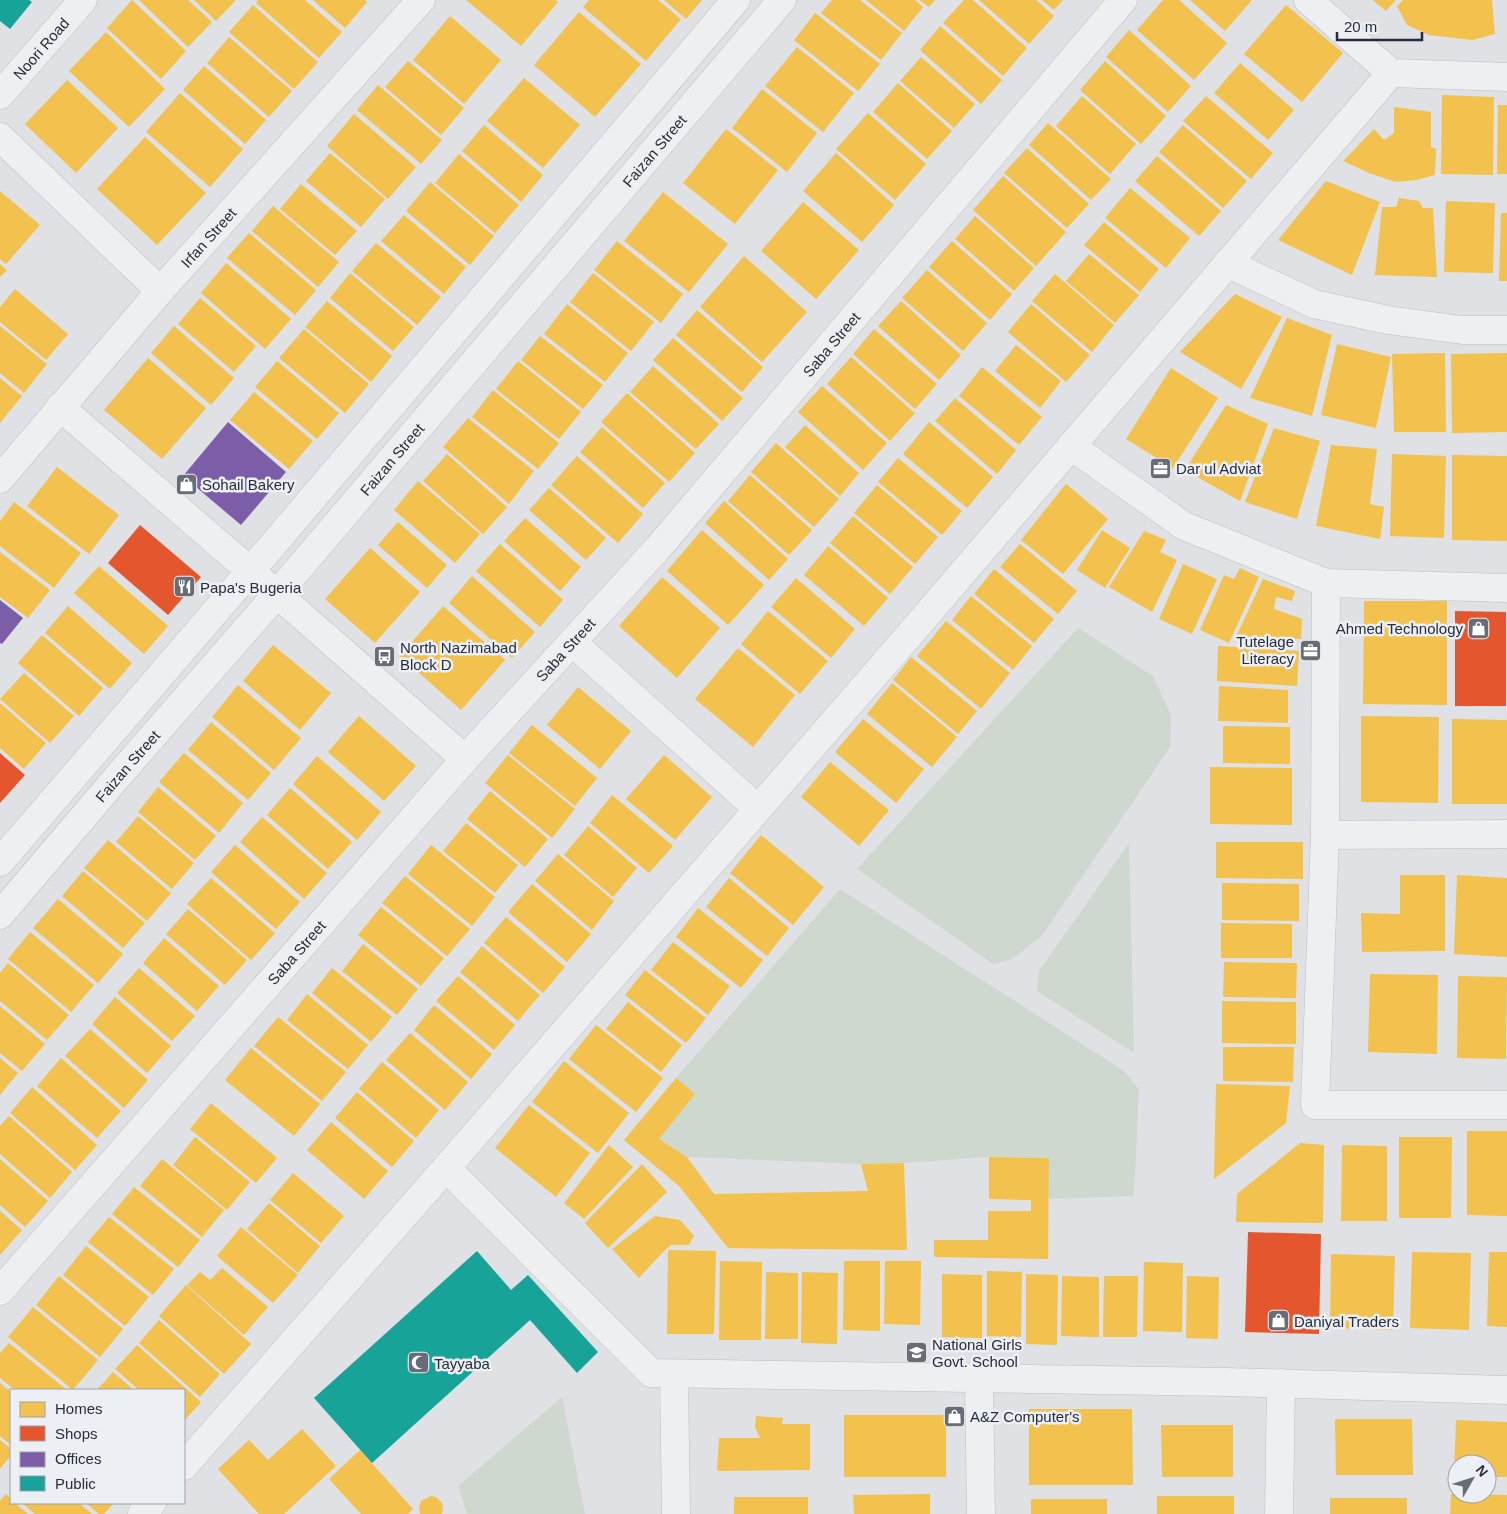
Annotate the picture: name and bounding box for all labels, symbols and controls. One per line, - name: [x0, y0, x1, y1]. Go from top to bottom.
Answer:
- scale bar: [1337, 10, 1422, 42]
- street label: Noori Road: [9, 14, 72, 82]
- text: 20 m: [1344, 18, 1377, 35]
- street label: Faizan Street: [619, 110, 690, 190]
- street label: Irfan Street: [177, 203, 240, 271]
- street label: Saba Street: [799, 308, 864, 380]
- street label: Faizan Street: [356, 419, 428, 499]
- office icon: Dar ul Adviat: [1148, 456, 1172, 480]
- place label: Dar ul Adviat: [1176, 460, 1262, 477]
- shop icon: Sohail Bakery: [174, 472, 198, 496]
- place label: Sohail Bakery: [202, 476, 295, 493]
- restaurant icon: Papa's Bugeria: [172, 575, 196, 599]
- place label: Papa's Bugeria: [200, 579, 302, 596]
- street label: Saba Street: [532, 614, 599, 684]
- shop icon: Ahmed Technology: [1467, 616, 1491, 640]
- place label: Ahmed Technology: [1336, 620, 1463, 637]
- place label: Tutelage Literacy: [1236, 633, 1294, 667]
- office icon: Tutelage Literacy: [1298, 638, 1322, 662]
- place label: North Nazimabad Block D: [400, 639, 517, 673]
- bus stop icon: North Nazimabad Block D: [372, 644, 396, 668]
- street label: Faizan Street: [92, 726, 163, 805]
- street label: Saba Street: [264, 916, 329, 988]
- shop icon: Daniyal Traders: [1266, 1309, 1290, 1333]
- place label: Daniyal Traders: [1294, 1313, 1399, 1330]
- place label: National Girls Govt. School: [932, 1336, 1022, 1370]
- school or university icon: National Girls Govt. School: [904, 1341, 928, 1365]
- mosque icon: Tayyaba: [406, 1351, 430, 1375]
- place label: Tayyaba: [434, 1355, 491, 1372]
- legend: [10, 1389, 185, 1504]
- text: Homes: [55, 1400, 103, 1417]
- shop icon: A&Z Computer's: [942, 1404, 966, 1428]
- place label: A&Z Computer's: [970, 1408, 1080, 1425]
- text: Shops: [55, 1425, 98, 1442]
- text: Offices: [55, 1450, 101, 1467]
- north arrow: [1447, 1454, 1497, 1504]
- text: N: [1473, 1462, 1492, 1480]
- text: Public: [55, 1475, 96, 1492]

